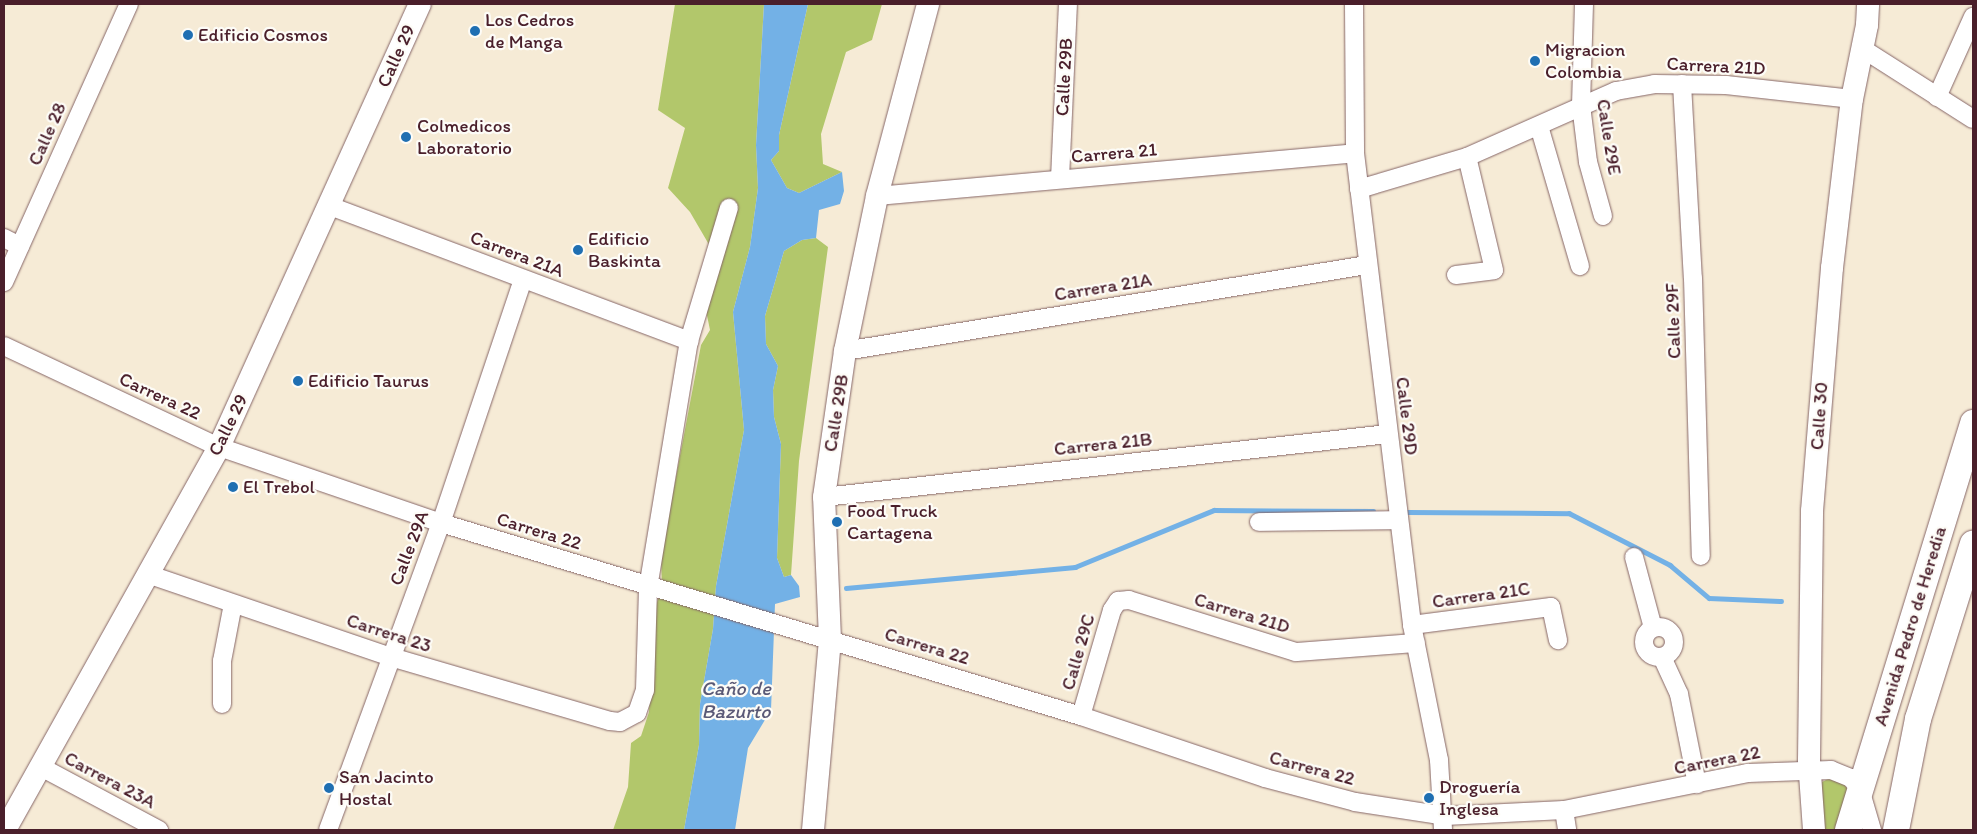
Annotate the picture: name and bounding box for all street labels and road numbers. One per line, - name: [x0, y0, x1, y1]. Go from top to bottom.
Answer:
- street label: Calle 29: [372, 21, 420, 91]
- street label: Calle 29B: [1051, 37, 1077, 117]
- street label: Carrera 21D: [1666, 52, 1766, 80]
- street label: Calle 29E: [1592, 97, 1626, 177]
- street label: Calle 28: [23, 99, 71, 169]
- street label: Carrera 21: [1070, 138, 1158, 168]
- street label: Carrera 21A: [467, 226, 567, 282]
- street label: Carrera 21A: [1053, 268, 1153, 306]
- street label: Calle 29F: [1660, 283, 1686, 359]
- street label: Carrera 22: [116, 367, 204, 425]
- street label: Calle 29B: [819, 373, 853, 453]
- street label: Calle 29D: [1391, 376, 1423, 456]
- street label: Calle 30: [1805, 381, 1833, 451]
- street label: Calle 29: [203, 390, 253, 460]
- street label: Carrera 21B: [1053, 428, 1153, 460]
- street label: Calle 29A: [384, 507, 434, 589]
- street label: Carrera 22: [494, 507, 584, 555]
- street label: Avenida Pedro de Heredia: [1869, 523, 1951, 729]
- street label: Carrera 21C: [1431, 577, 1531, 613]
- street label: Carrera 21D: [1191, 588, 1293, 638]
- street label: Carrera 23: [344, 609, 434, 657]
- street label: Calle 29C: [1056, 611, 1100, 693]
- street label: Carrera 22: [882, 622, 972, 670]
- street label: Carrera 22: [1672, 740, 1762, 780]
- street label: Carrera 23A: [60, 746, 160, 814]
- street label: Carrera 22: [1267, 746, 1357, 790]

